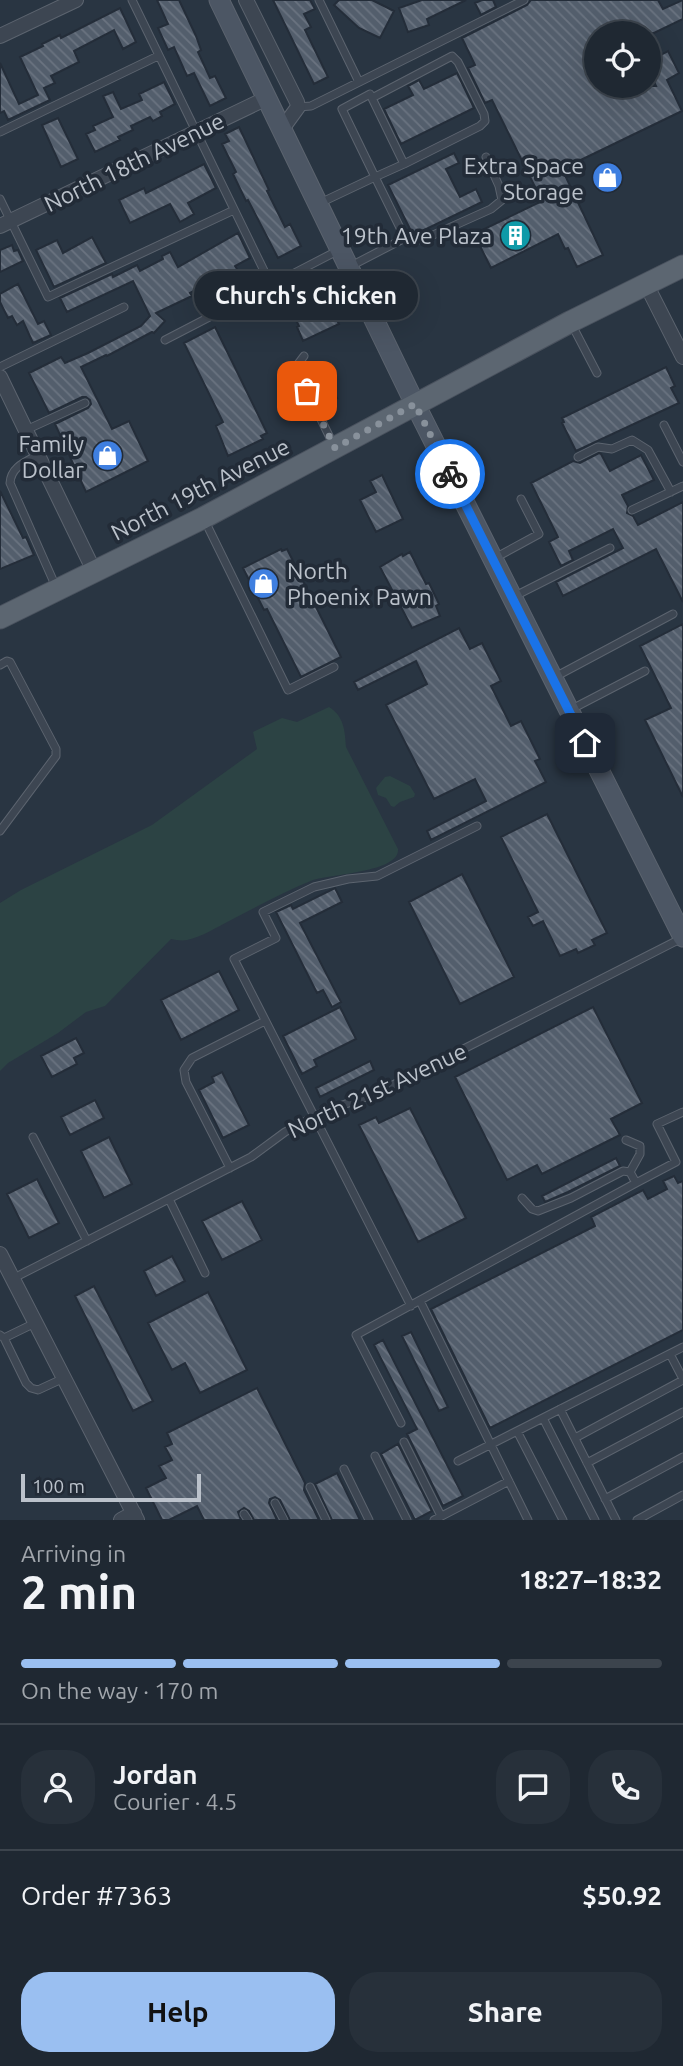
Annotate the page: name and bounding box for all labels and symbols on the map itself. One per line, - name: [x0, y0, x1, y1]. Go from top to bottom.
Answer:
- street label: North 18th Avenue: [40, 108, 228, 216]
- place label: Extra Space Storage: [464, 153, 584, 204]
- shop icon: Extra Space Storage: [590, 161, 624, 195]
- building icon: 19th Ave Plaza: [498, 218, 532, 252]
- place label: 19th Ave Plaza: [341, 223, 492, 248]
- callout: Church's Chicken: [195, 272, 419, 321]
- pin: [277, 361, 337, 421]
- place label: Family Dollar: [18, 431, 84, 482]
- street label: North 19th Avenue: [107, 433, 293, 545]
- shop icon: Family Dollar: [90, 439, 124, 473]
- courier: [415, 439, 485, 509]
- place label: North Phoenix Pawn: [287, 558, 432, 609]
- shop icon: North Phoenix Pawn: [247, 566, 281, 600]
- pin: [555, 713, 615, 773]
- street label: North 21st Avenue: [284, 1038, 470, 1142]
- scale bar: [21, 1471, 201, 1503]

